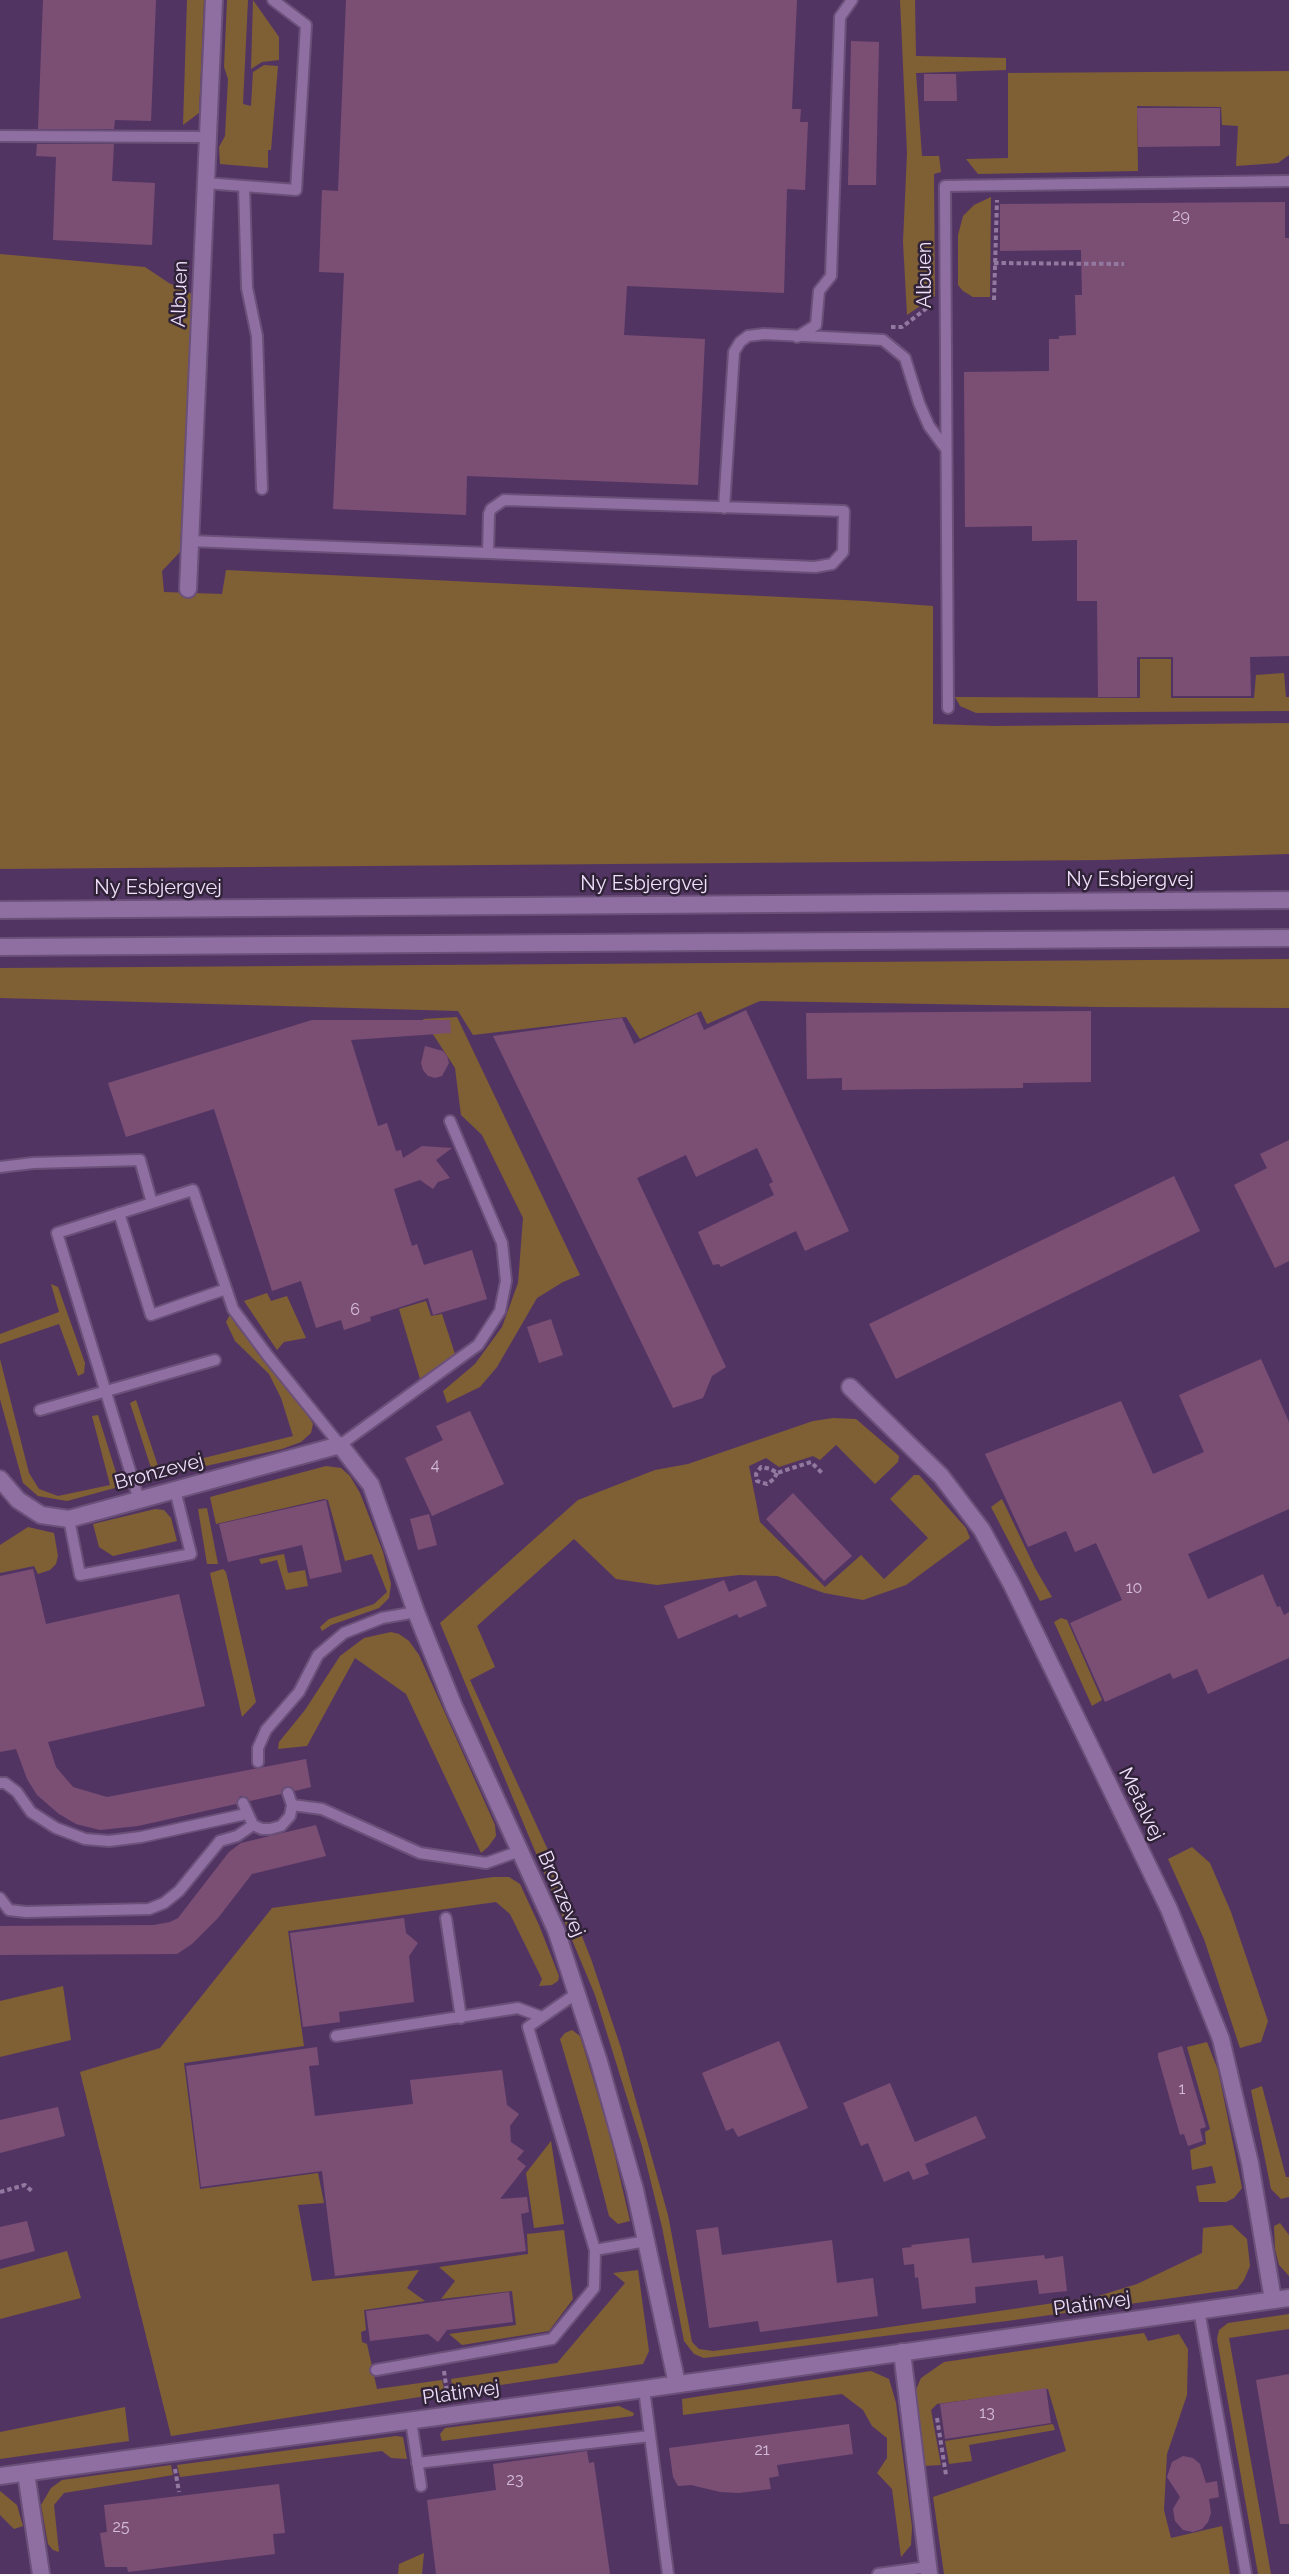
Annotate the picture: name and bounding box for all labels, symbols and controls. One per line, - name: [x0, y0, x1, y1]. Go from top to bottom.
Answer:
- house number: 29: [1172, 206, 1190, 226]
- street label: Albuen: [913, 242, 937, 308]
- street label: Albuen: [167, 260, 193, 328]
- street label: Ny Esbjergvej: [1066, 868, 1194, 892]
- street label: Ny Esbjergvej: [580, 872, 708, 896]
- street label: Ny Esbjergvej: [94, 876, 222, 900]
- house number: 6: [350, 1300, 360, 1320]
- street label: Bronzevej: [112, 1449, 206, 1495]
- house number: 4: [431, 1455, 439, 1475]
- house number: 10: [1126, 1578, 1142, 1598]
- street label: Metalvej: [1113, 1764, 1169, 1844]
- street label: Bronzevej: [532, 1847, 590, 1941]
- house number: 1: [1179, 2079, 1185, 2099]
- street label: Platinvej: [1052, 2287, 1132, 2321]
- street label: Platinvej: [421, 2376, 501, 2410]
- house number: 13: [979, 2403, 995, 2423]
- house number: 21: [754, 2440, 770, 2460]
- house number: 23: [507, 2470, 523, 2490]
- house number: 25: [112, 2517, 130, 2537]

